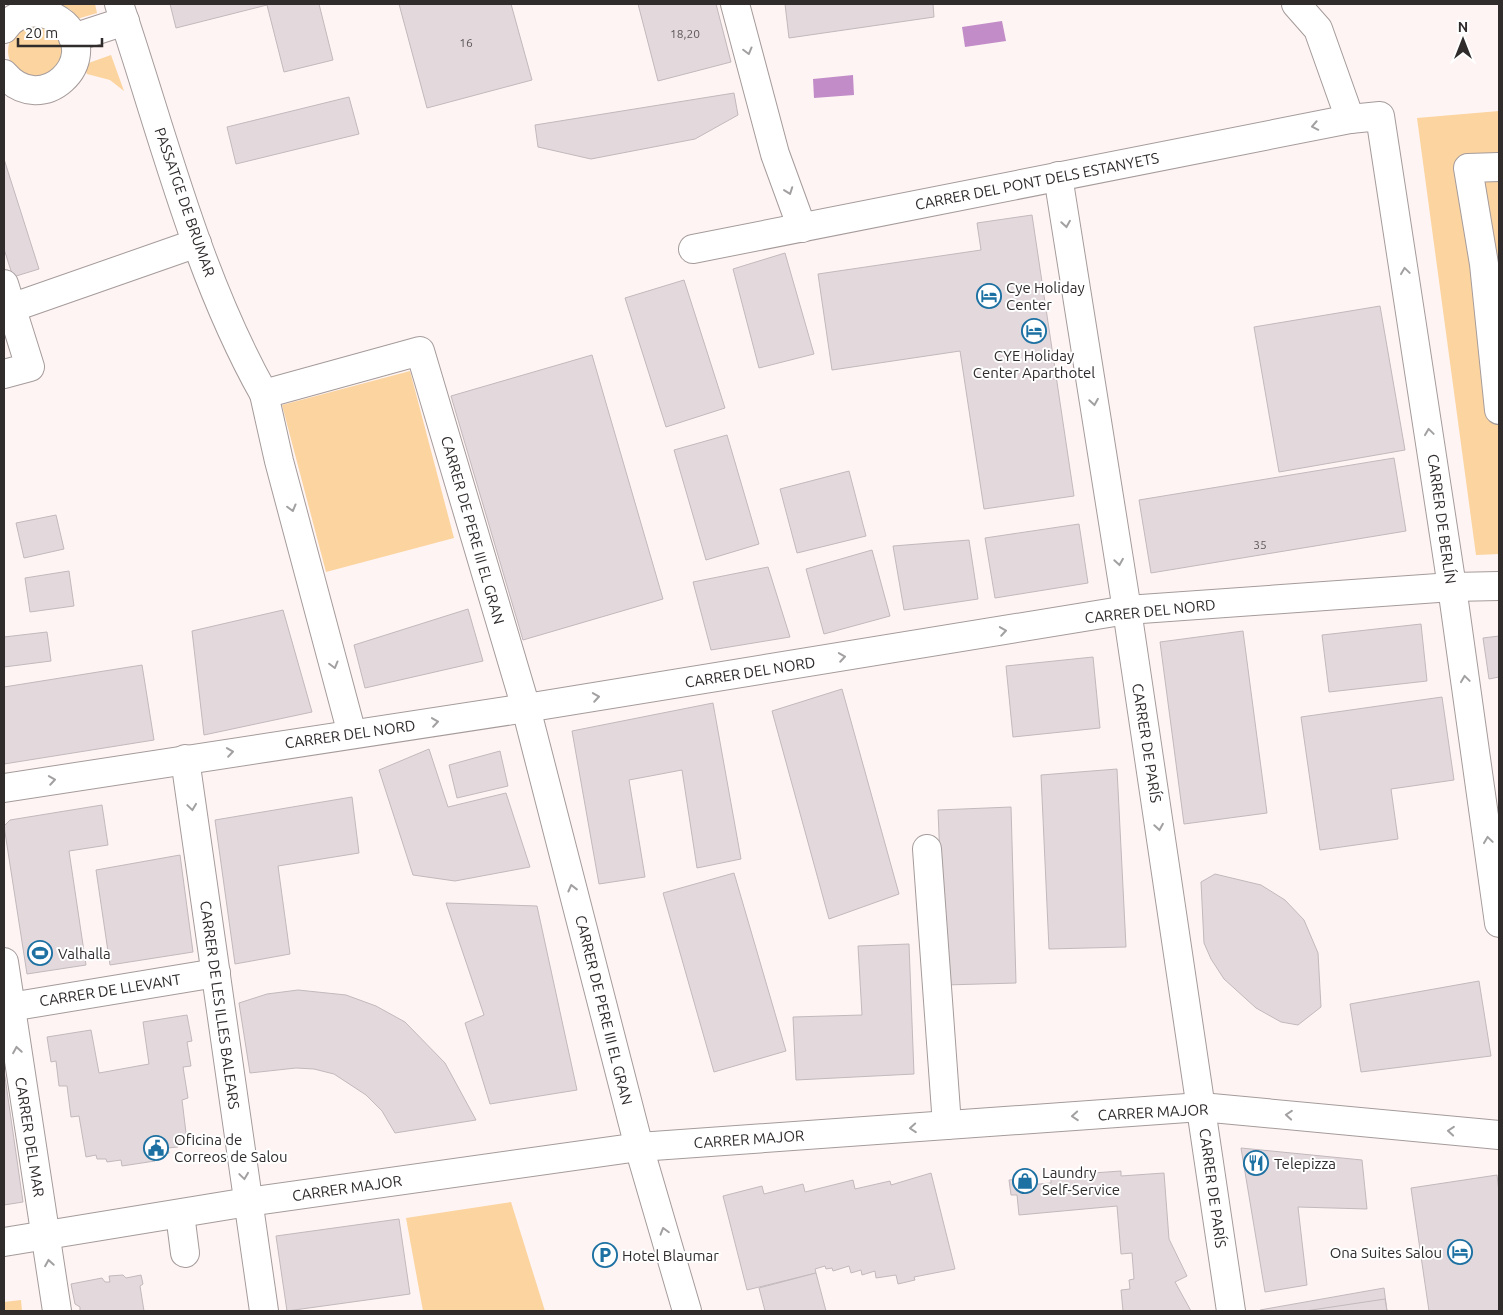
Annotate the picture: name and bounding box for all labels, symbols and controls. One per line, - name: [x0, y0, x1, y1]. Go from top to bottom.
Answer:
- scale bar: [18, 15, 101, 47]
- north arrow: [1438, 15, 1488, 65]
- text: N: [1458, 19, 1468, 35]
- text: 20 m: [25, 24, 58, 41]
- house number: 18,20: [670, 27, 700, 40]
- house number: 16: [459, 36, 473, 49]
- one-way arrow: [742, 46, 753, 55]
- one-way arrow: [1311, 120, 1319, 131]
- street label: PASSATGE DE BRUMAR: [151, 125, 219, 279]
- street label: CARRER DEL PONT DELS ESTANYETS: [914, 149, 1161, 213]
- one-way arrow: [783, 186, 793, 195]
- one-way arrow: [1060, 220, 1070, 228]
- one-way arrow: [1400, 267, 1411, 275]
- place label: Cye Holiday Center: [1006, 279, 1085, 313]
- hotel icon: Cye Holiday Center: [976, 283, 1002, 309]
- hotel icon: CYE Holiday Center Aparthotel: [1021, 318, 1047, 344]
- place label: CYE Holiday Center Aparthotel: [973, 347, 1095, 381]
- one-way arrow: [1088, 398, 1098, 406]
- one-way arrow: [1424, 427, 1435, 435]
- street label: CARRER DE PERE III EL GRAN: [438, 434, 508, 626]
- street label: CARRER DE BERLÍN: [1424, 453, 1460, 585]
- one-way arrow: [286, 503, 296, 511]
- house number: 35: [1253, 538, 1267, 551]
- one-way arrow: [1113, 559, 1124, 567]
- street label: CARRER DEL NORD: [1084, 596, 1216, 626]
- one-way arrow: [998, 626, 1007, 636]
- one-way arrow: [838, 652, 847, 662]
- street label: CARRER DEL NORD: [684, 653, 816, 691]
- one-way arrow: [328, 660, 338, 668]
- one-way arrow: [1460, 675, 1471, 683]
- street label: CARRER DE PARÍS: [1129, 682, 1165, 804]
- one-way arrow: [591, 692, 600, 702]
- street label: CARRER DEL NORD: [284, 716, 416, 752]
- one-way arrow: [431, 717, 439, 727]
- one-way arrow: [226, 747, 234, 758]
- one-way arrow: [48, 775, 56, 786]
- one-way arrow: [186, 803, 197, 811]
- one-way arrow: [1153, 823, 1164, 831]
- one-way arrow: [1483, 836, 1493, 844]
- one-way arrow: [568, 884, 578, 892]
- street label: CARRER DE LES ILLES BALEARS: [197, 900, 243, 1110]
- street label: CARRER DE PERE III EL GRAN: [572, 913, 636, 1107]
- sports icon: Valhalla: [27, 940, 53, 966]
- place label: Valhalla: [58, 945, 111, 962]
- street label: CARRER DE LLEVANT: [38, 970, 183, 1010]
- one-way arrow: [12, 1046, 23, 1054]
- street label: CARRER DEL MAR: [12, 1076, 48, 1198]
- street label: CARRER MAJOR: [1097, 1101, 1209, 1123]
- one-way arrow: [1285, 1110, 1293, 1121]
- one-way arrow: [1070, 1111, 1078, 1122]
- one-way arrow: [908, 1122, 916, 1133]
- one-way arrow: [1446, 1125, 1454, 1136]
- street label: CARRER MAJOR: [693, 1127, 805, 1151]
- street label: CARRER DE PARÍS: [1196, 1127, 1230, 1249]
- place label: Oficina de Correos de Salou: [174, 1131, 288, 1165]
- public building icon: Oficina de Correos de Salou: [143, 1135, 169, 1161]
- restaurant icon: Telepizza: [1243, 1150, 1269, 1176]
- place label: Telepizza: [1274, 1155, 1336, 1172]
- place label: Laundry Self-Service: [1042, 1164, 1120, 1198]
- shop icon: Laundry Self-Service: [1012, 1168, 1038, 1194]
- one-way arrow: [239, 1171, 249, 1180]
- street label: CARRER MAJOR: [291, 1172, 403, 1204]
- one-way arrow: [659, 1226, 670, 1235]
- hotel icon: Ona Suites Salou: [1447, 1239, 1473, 1265]
- parking icon: Hotel Blaumar: [592, 1242, 618, 1268]
- place label: Ona Suites Salou: [1330, 1244, 1442, 1261]
- place label: Hotel Blaumar: [622, 1247, 719, 1264]
- one-way arrow: [45, 1259, 55, 1267]

